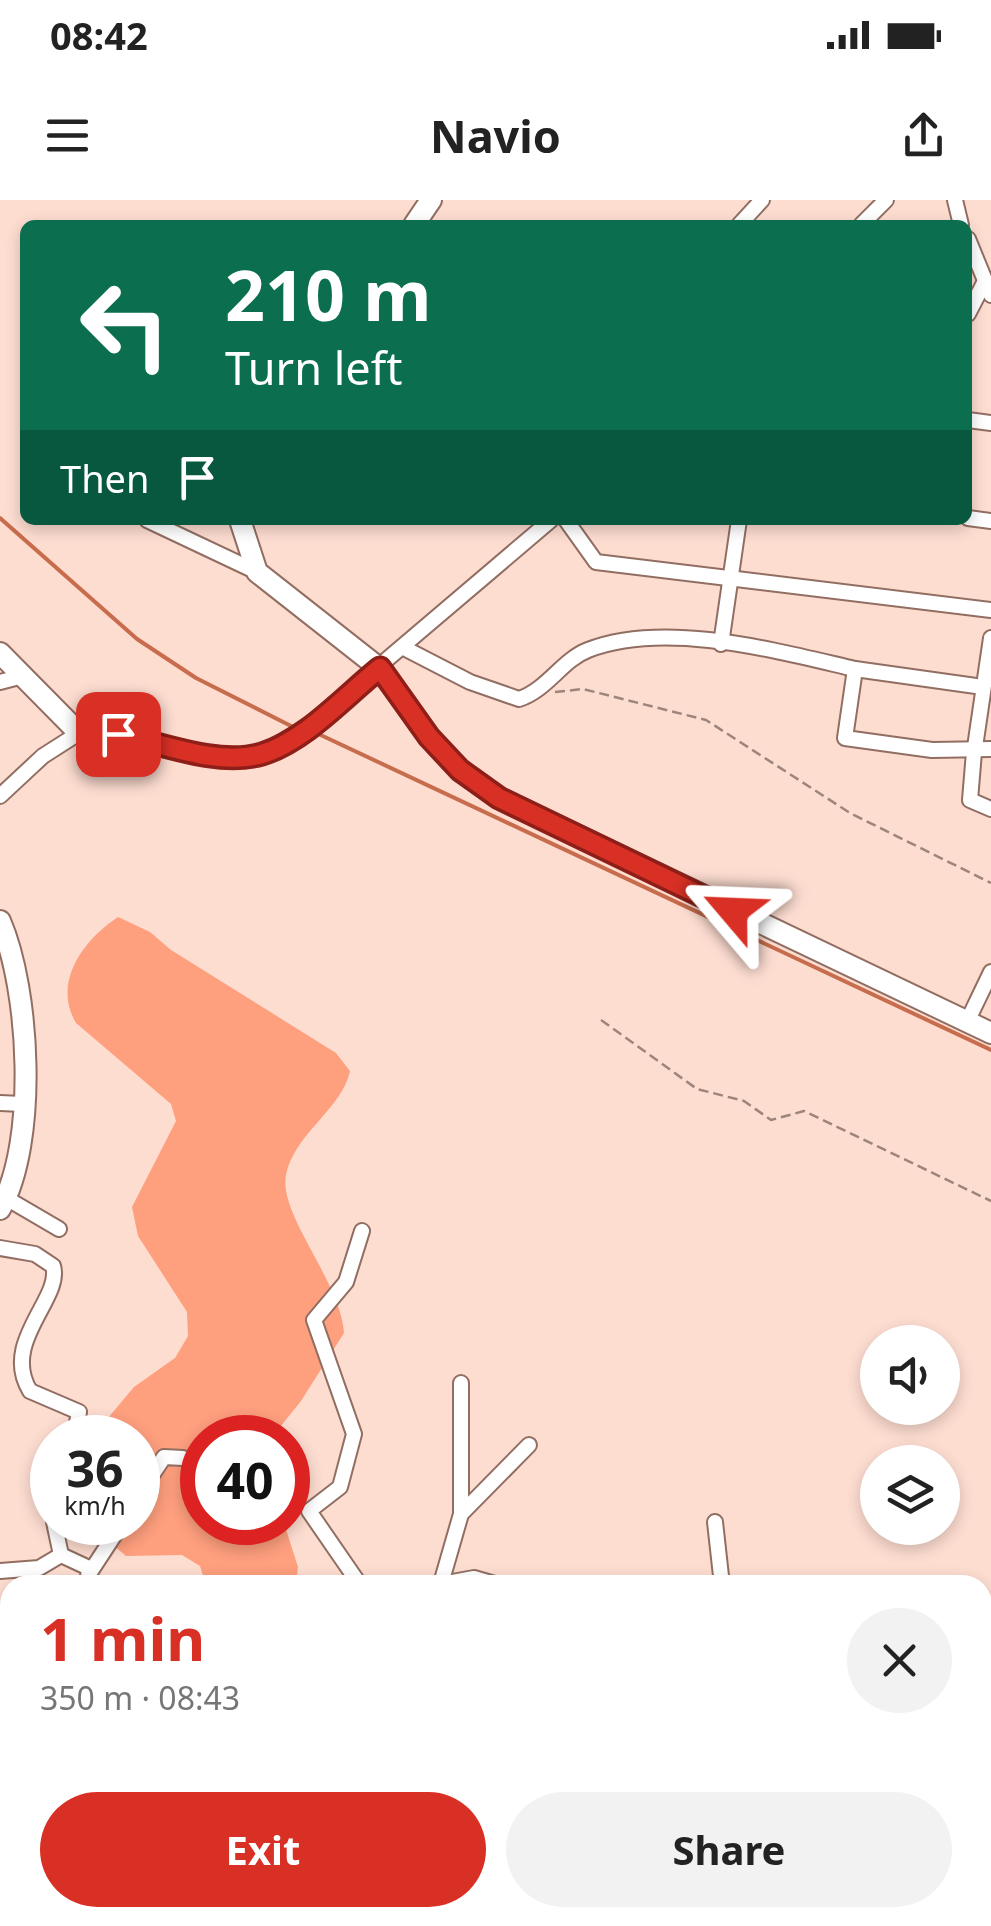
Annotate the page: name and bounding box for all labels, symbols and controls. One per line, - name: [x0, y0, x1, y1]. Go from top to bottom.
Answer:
- text: 08:42: [50, 9, 148, 61]
- text: Navio: [430, 105, 561, 166]
- icon: menu: [40, 108, 95, 163]
- icon: share: [896, 108, 951, 163]
- text: 210 m: [225, 246, 432, 342]
- icon: left: [60, 260, 190, 390]
- text: Turn left: [225, 337, 402, 398]
- icon: arrive: [170, 450, 225, 505]
- text: Then: [60, 452, 150, 504]
- pin: [76, 692, 161, 777]
- icon: arrive: [91, 707, 146, 762]
- position arrow: [681, 859, 785, 963]
- map controls: [860, 1325, 960, 1545]
- button: sound: [860, 1325, 960, 1425]
- speed limit sign: 40: [180, 1415, 310, 1545]
- text: 36: [66, 1434, 124, 1502]
- button: layers: [860, 1445, 960, 1545]
- text: km/h: [64, 1488, 126, 1522]
- text: 1 min: [40, 1597, 205, 1679]
- button: close: [847, 1608, 952, 1713]
- text: 350 m · 08:43: [40, 1676, 240, 1719]
- button: Exit: [40, 1792, 486, 1907]
- button: Share: [506, 1792, 952, 1907]

